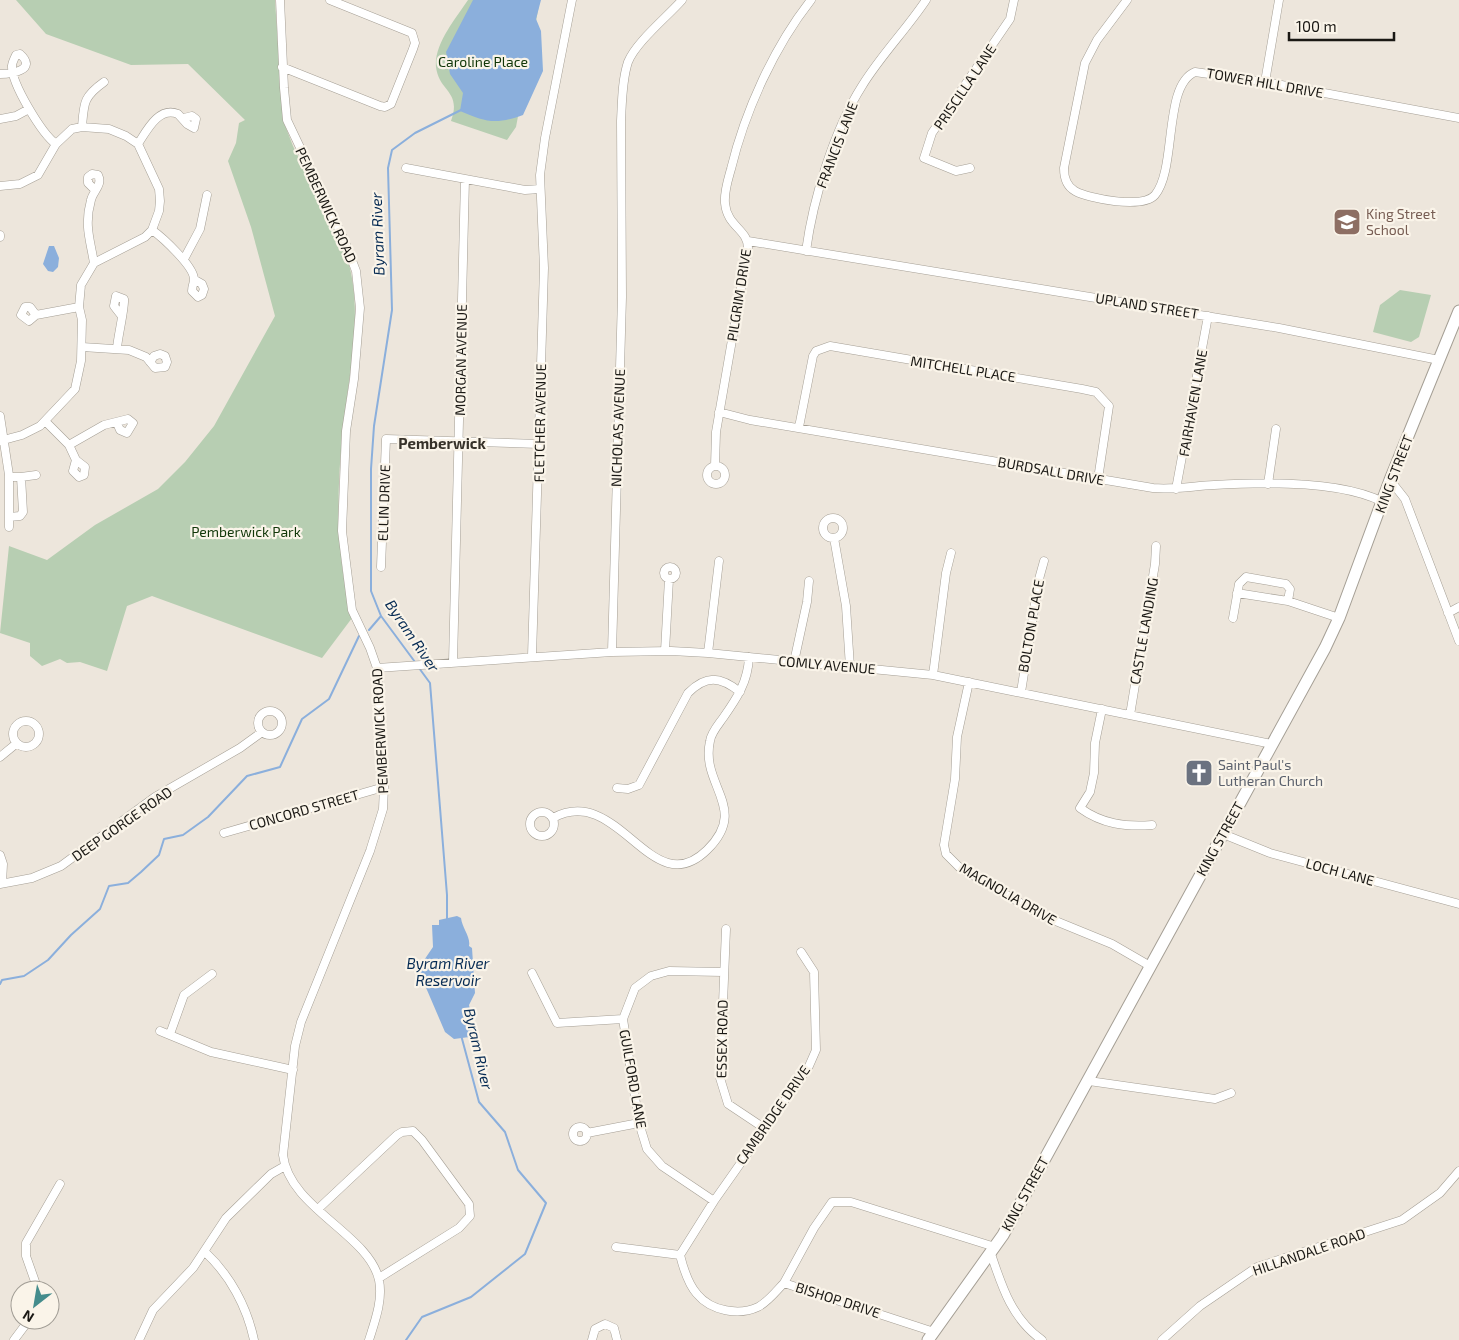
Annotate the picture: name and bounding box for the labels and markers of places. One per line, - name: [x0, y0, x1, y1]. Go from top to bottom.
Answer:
- place label: King Street School: [1366, 205, 1436, 238]
- school or university icon: King Street School: [1332, 207, 1362, 237]
- place label: Saint Paul's Lutheran Church: [1218, 756, 1323, 789]
- church icon: Saint Paul's Lutheran Church: [1184, 758, 1214, 788]

